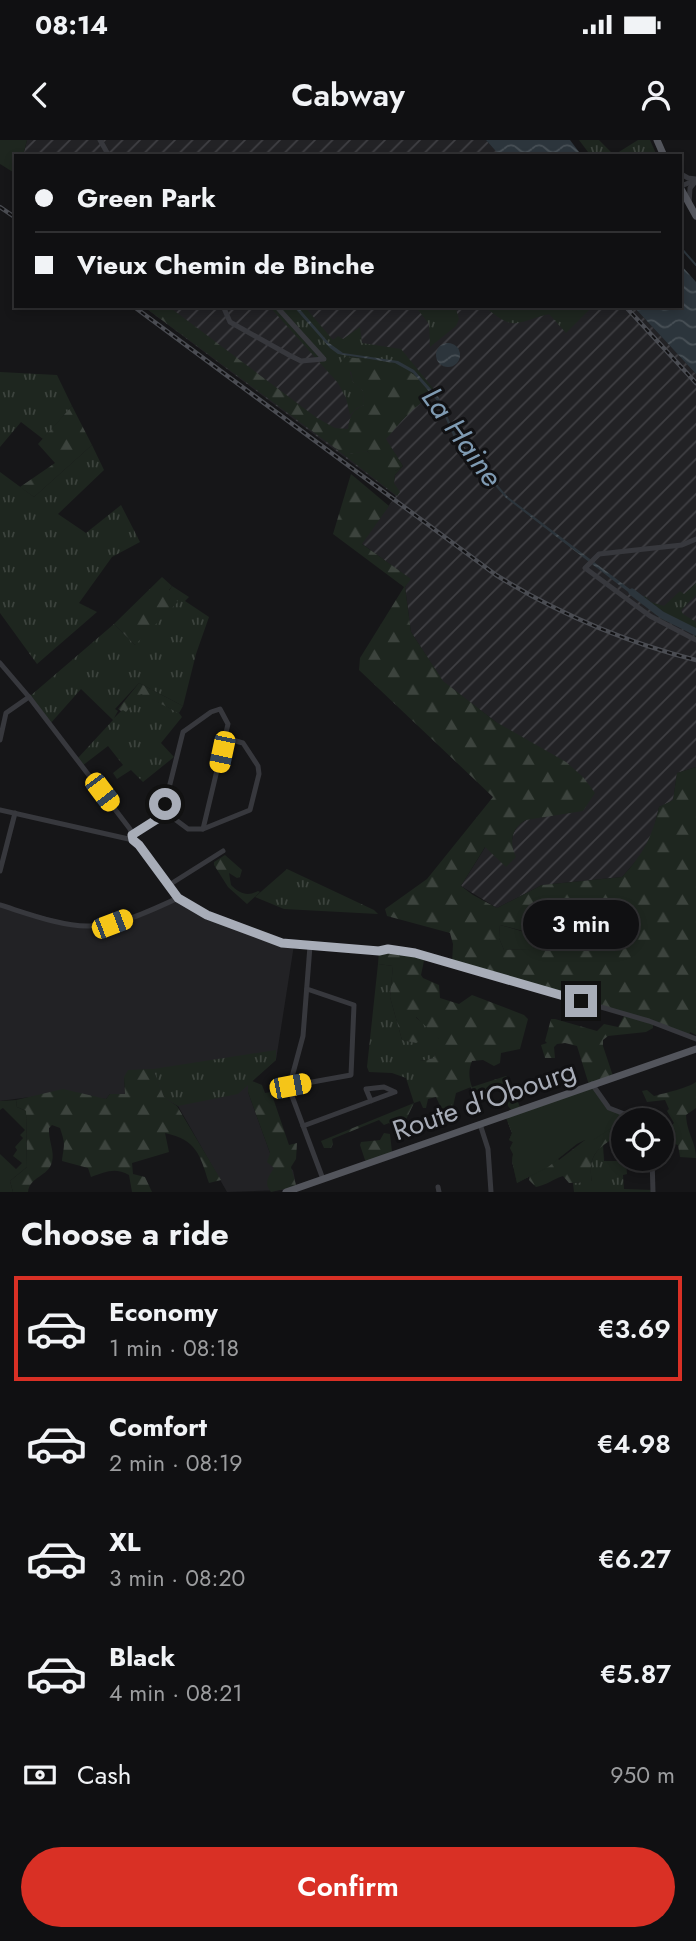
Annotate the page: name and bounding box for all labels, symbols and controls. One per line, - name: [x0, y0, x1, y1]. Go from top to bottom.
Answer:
- text: 08:14: [35, 6, 108, 44]
- text: Cabway: [291, 72, 405, 118]
- icon: back: [21, 76, 59, 114]
- icon: person: [637, 76, 675, 114]
- text: Green Park: [77, 179, 216, 217]
- text: Vieux Chemin de Binche: [77, 246, 375, 284]
- water label: La Haine: [412, 378, 513, 495]
- car: [208, 729, 237, 775]
- car: [81, 769, 124, 815]
- route start: [149, 788, 181, 820]
- callout: 3 min: [523, 900, 639, 948]
- car: [89, 907, 136, 941]
- text: 3 min: [552, 907, 610, 941]
- route end: [565, 985, 597, 1017]
- street label: Route d'Obourg: [387, 1050, 581, 1151]
- car: [268, 1072, 313, 1100]
- map controls: [611, 1108, 674, 1171]
- button: locate: [611, 1108, 674, 1171]
- text: Choose a ride: [21, 1211, 229, 1257]
- text: Economy: [109, 1293, 218, 1331]
- icon: car: [25, 1297, 88, 1360]
- text: €3.69: [598, 1310, 671, 1348]
- text: 1 min · 08:18: [109, 1331, 239, 1365]
- text: Comfort: [109, 1408, 207, 1446]
- icon: car: [25, 1412, 88, 1475]
- text: €4.98: [597, 1425, 671, 1463]
- text: 2 min · 08:19: [109, 1446, 243, 1480]
- text: XL: [109, 1523, 141, 1561]
- icon: car: [25, 1527, 88, 1590]
- text: €6.27: [598, 1540, 671, 1578]
- text: 3 min · 08:20: [109, 1561, 245, 1595]
- text: Black: [109, 1638, 175, 1676]
- icon: car: [25, 1642, 88, 1705]
- text: €5.87: [600, 1655, 671, 1693]
- text: 4 min · 08:21: [109, 1676, 243, 1710]
- icon: cash: [21, 1756, 59, 1794]
- text: Cash: [77, 1756, 131, 1794]
- text: 950 m: [610, 1758, 675, 1792]
- button: Confirm: [21, 1847, 675, 1927]

